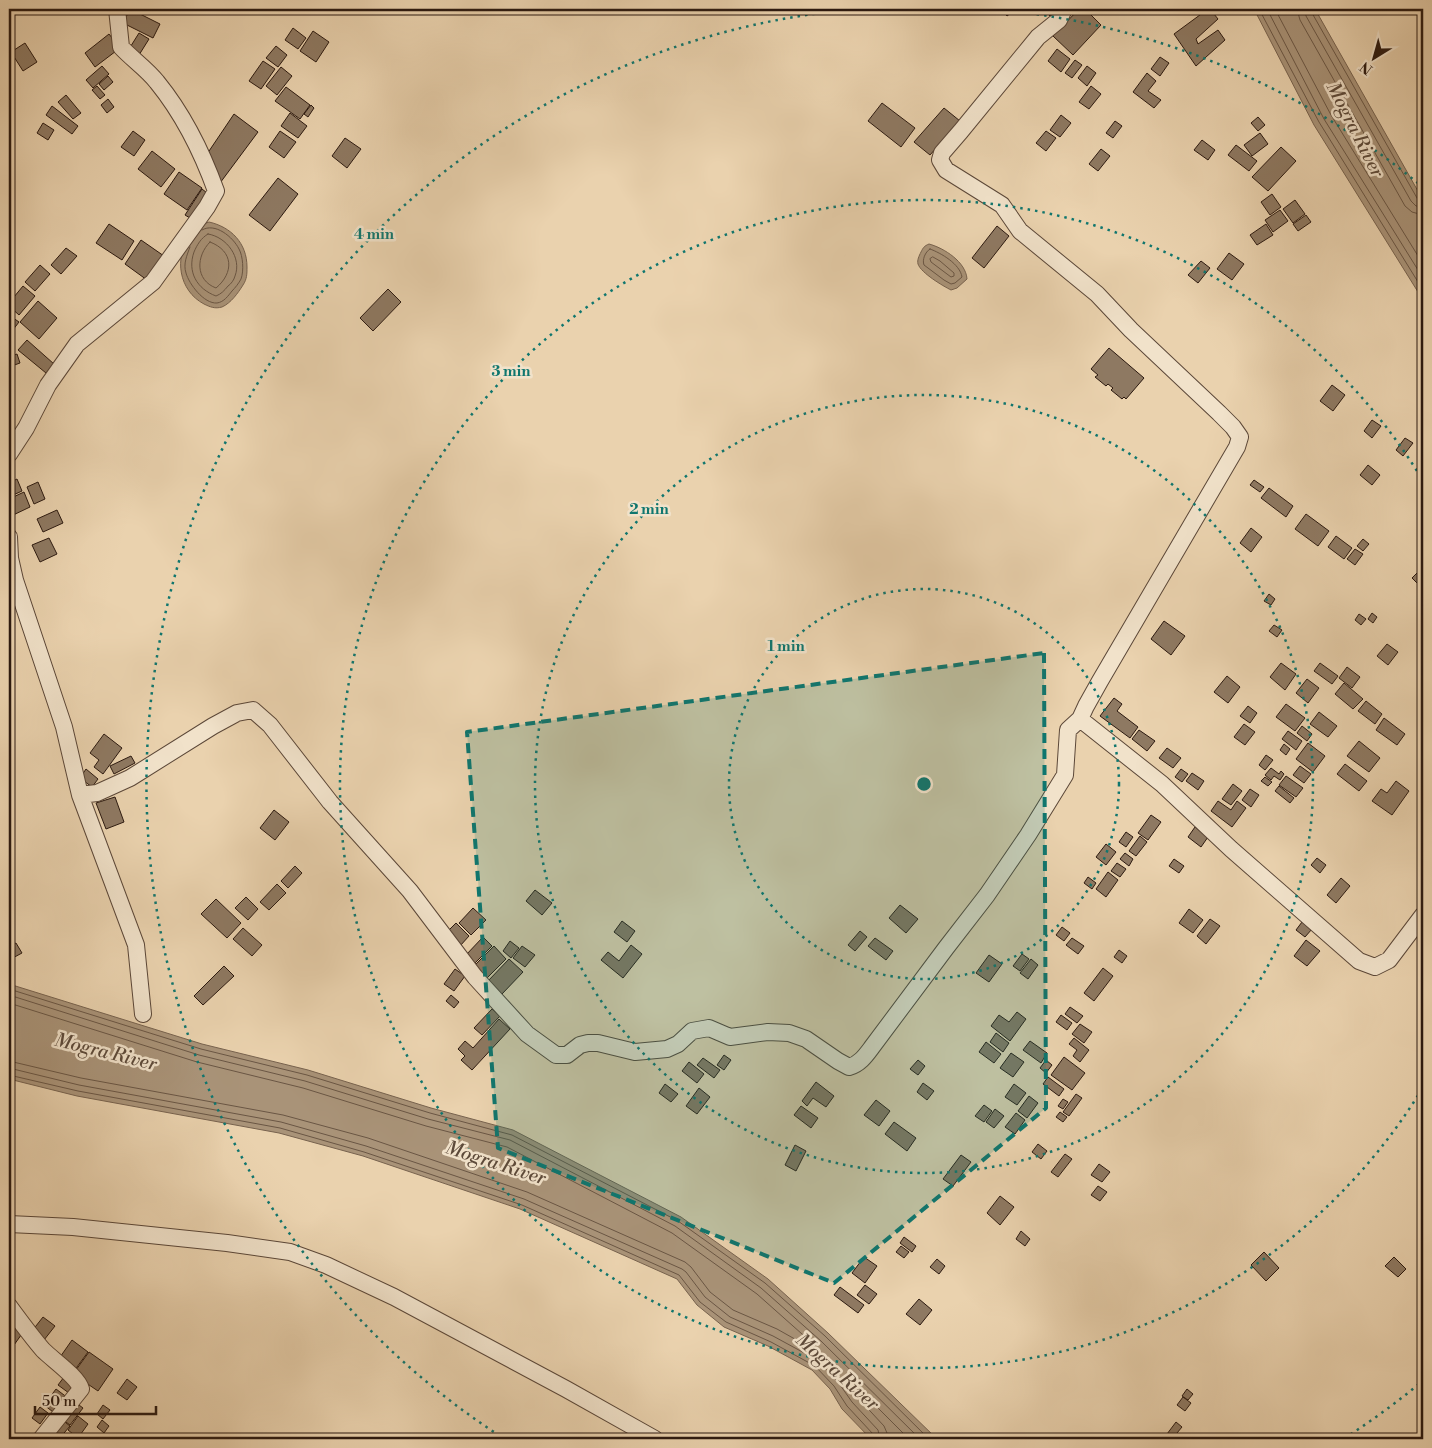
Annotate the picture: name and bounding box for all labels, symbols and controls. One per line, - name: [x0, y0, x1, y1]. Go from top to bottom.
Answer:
- north arrow: [1350, 32, 1400, 82]
- text: N: [1357, 57, 1377, 78]
- water label: Mogra River: [1321, 77, 1390, 182]
- text: 4 min: [354, 225, 395, 244]
- text: 3 min: [491, 362, 531, 381]
- text: 2 min: [629, 500, 669, 519]
- text: 1 min: [767, 637, 805, 656]
- centre of rings: [915, 775, 933, 793]
- water label: Mogra River: [52, 1028, 160, 1076]
- water label: Mogra River: [442, 1135, 550, 1191]
- water label: Mogra River: [790, 1328, 885, 1416]
- scale bar: [35, 1383, 156, 1415]
- text: 50 m: [42, 1392, 76, 1411]

